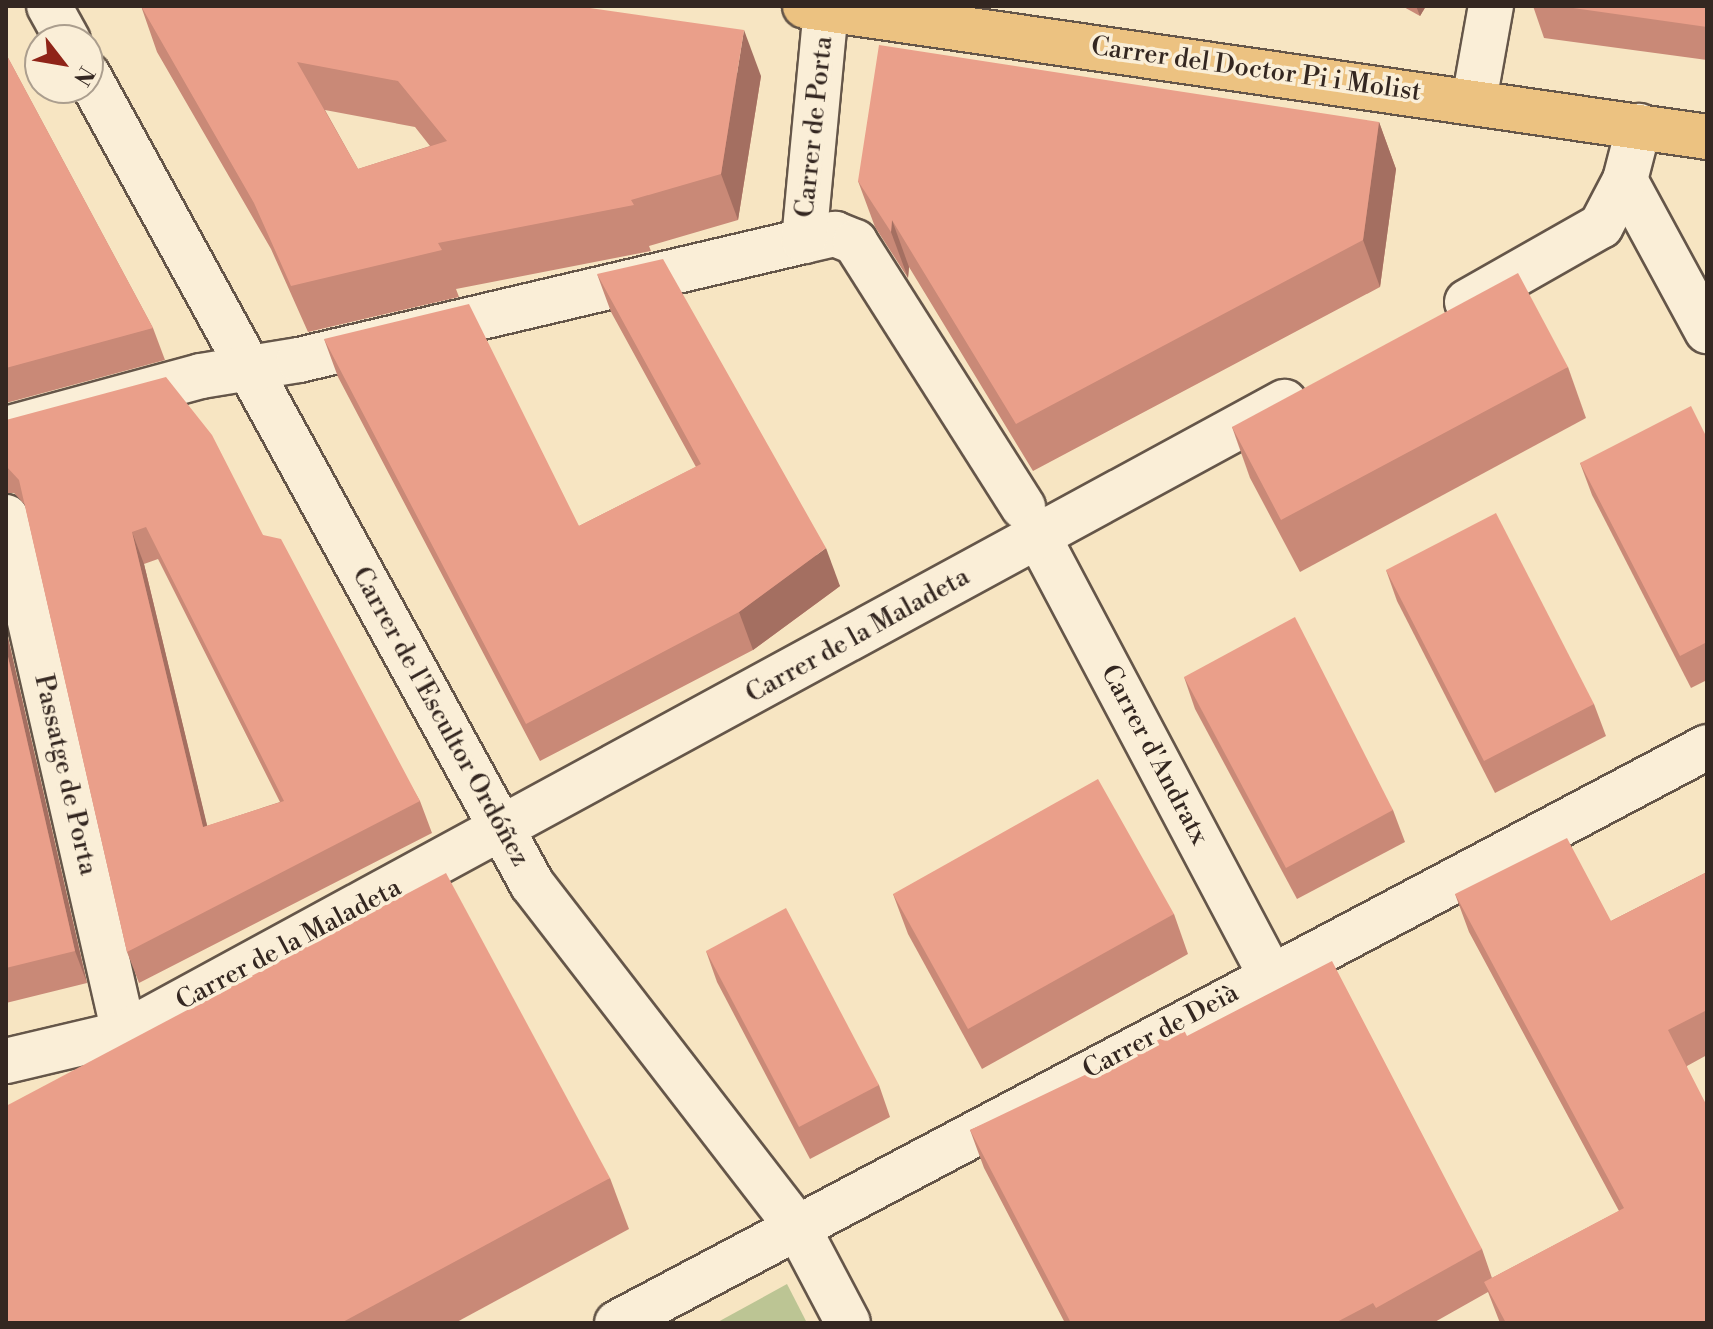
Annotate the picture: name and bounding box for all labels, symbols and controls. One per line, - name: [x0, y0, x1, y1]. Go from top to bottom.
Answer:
- north arrow: [24, 24, 104, 104]
- street label: Carrer del Doctor Pi i Molist: [1089, 31, 1423, 109]
- street label: Carrer de Porta: [790, 35, 840, 219]
- text: N: [67, 61, 99, 90]
- street label: Carrer de l'Escultor Ordóñez: [345, 562, 535, 872]
- street label: Carrer de la Maladeta: [741, 562, 975, 710]
- street label: Carrer d'Andratx: [1094, 660, 1214, 850]
- street label: Passatge de Porta: [27, 672, 103, 878]
- street label: Carrer de la Maladeta: [171, 872, 407, 1018]
- street label: Carrer de Deià: [1078, 978, 1244, 1086]

